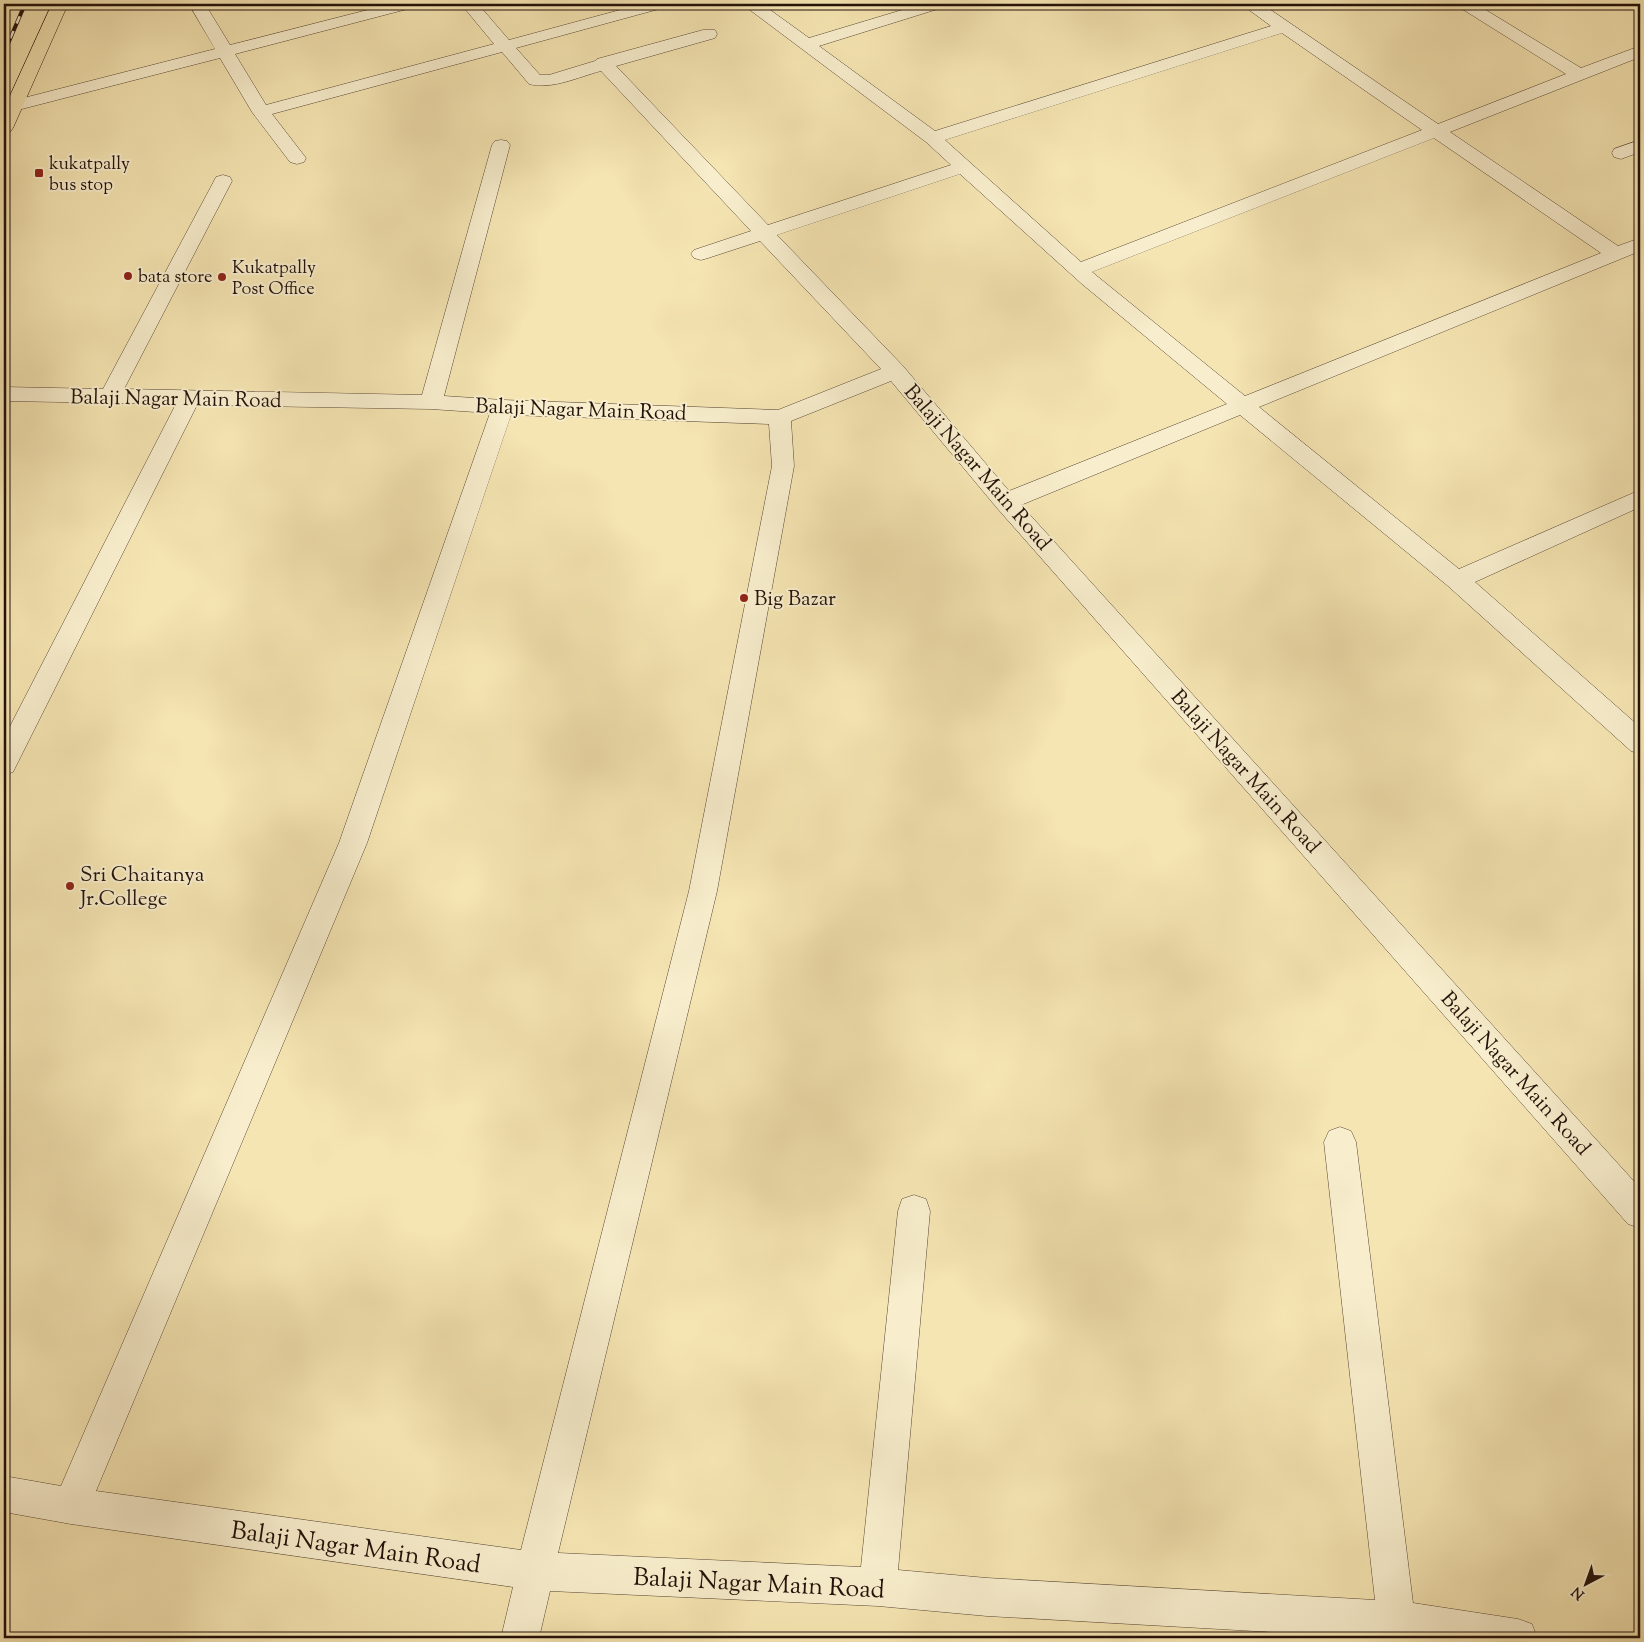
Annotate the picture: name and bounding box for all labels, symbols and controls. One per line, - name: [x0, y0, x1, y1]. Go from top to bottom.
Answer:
- place label: kukatpally bus stop: [49, 152, 130, 199]
- marker: kukatpally bus stop: [33, 167, 45, 179]
- place label: Kukatpally Post Office: [232, 256, 316, 303]
- place label: bata store: [138, 265, 212, 291]
- marker: bata store: [122, 270, 134, 282]
- marker: Kukatpally Post Office: [216, 271, 228, 283]
- street label: Balaji Nagar Main Road: [896, 379, 1057, 558]
- street label: Balaji Nagar Main Road: [70, 383, 282, 417]
- street label: Balaji Nagar Main Road: [475, 392, 687, 430]
- place label: Big Bazar: [754, 585, 836, 615]
- marker: Big Bazar: [738, 592, 750, 604]
- street label: Balaji Nagar Main Road: [1163, 684, 1327, 861]
- place label: Sri Chaitanya Jr.College: [79, 861, 205, 915]
- marker: Sri Chaitanya Jr.College: [64, 880, 76, 892]
- street label: Balaji Nagar Main Road: [1433, 986, 1597, 1163]
- street label: Balaji Nagar Main Road: [228, 1514, 483, 1584]
- street label: Balaji Nagar Main Road: [632, 1560, 886, 1610]
- north arrow: [1562, 1560, 1612, 1610]
- text: N: [1568, 1581, 1590, 1604]

